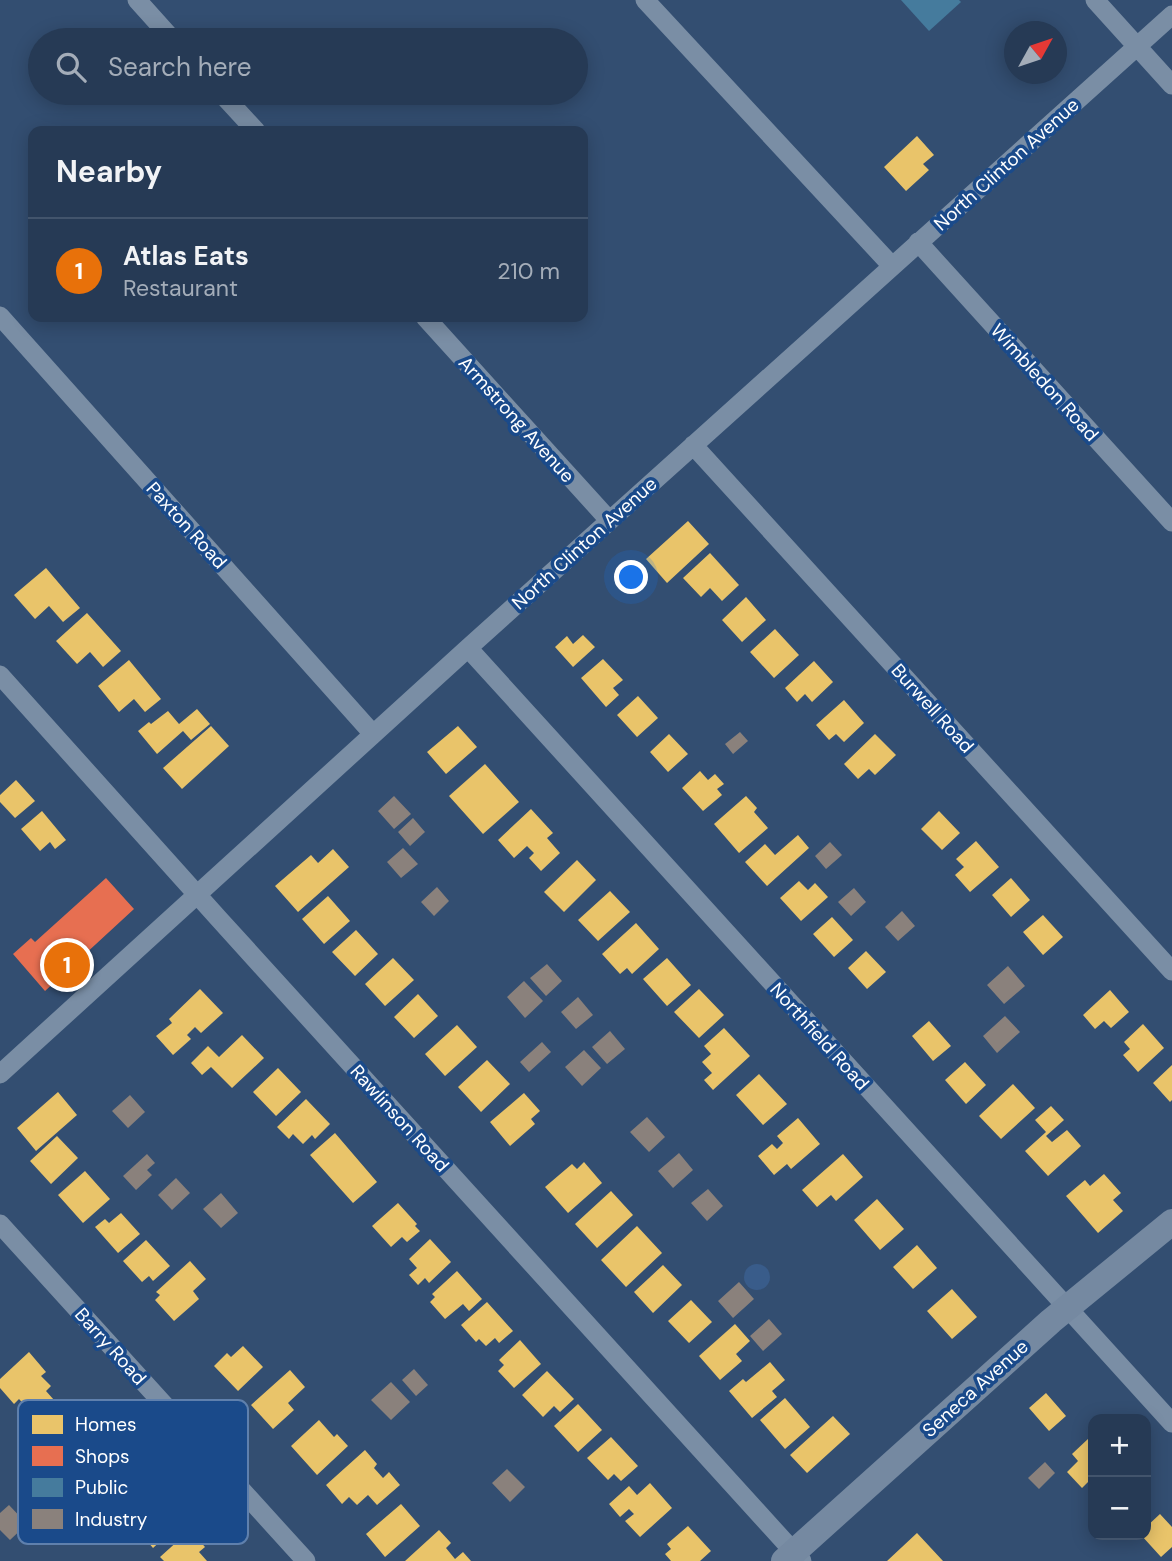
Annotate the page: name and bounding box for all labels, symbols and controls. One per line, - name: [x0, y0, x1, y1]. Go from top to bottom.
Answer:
- north arrow: [1004, 21, 1067, 84]
- search box: [28, 28, 588, 105]
- icon: search: [52, 48, 90, 86]
- text: Search here: [108, 50, 251, 84]
- street label: North Clinton Avenue: [928, 92, 1084, 236]
- text: Nearby: [56, 152, 162, 191]
- text: Atlas Eats: [123, 239, 249, 273]
- text: 1: [75, 256, 83, 286]
- text: 210 m: [497, 256, 560, 286]
- text: Restaurant: [123, 273, 238, 303]
- street label: Wimbledon Road: [985, 318, 1104, 447]
- street label: Armstrong Avenue: [453, 351, 580, 488]
- street label: North Clinton Avenue: [506, 471, 662, 615]
- street label: Paxton Road: [141, 476, 232, 574]
- your location: [614, 560, 648, 594]
- street label: Burwell Road: [886, 658, 979, 758]
- pin: 1: [44, 939, 90, 991]
- street label: Northfield Road: [765, 977, 875, 1096]
- street label: Rawlinson Road: [345, 1059, 455, 1177]
- street label: Barry Road: [69, 1302, 152, 1390]
- street label: Seneca Avenue: [917, 1334, 1034, 1443]
- legend: [18, 1400, 248, 1544]
- text: Homes: [75, 1412, 136, 1437]
- map controls: [1088, 1414, 1151, 1540]
- button: +: [1088, 1414, 1151, 1477]
- text: Shops: [75, 1444, 130, 1469]
- text: Public: [75, 1475, 128, 1500]
- button: −: [1088, 1477, 1151, 1540]
- text: Industry: [75, 1507, 148, 1532]

